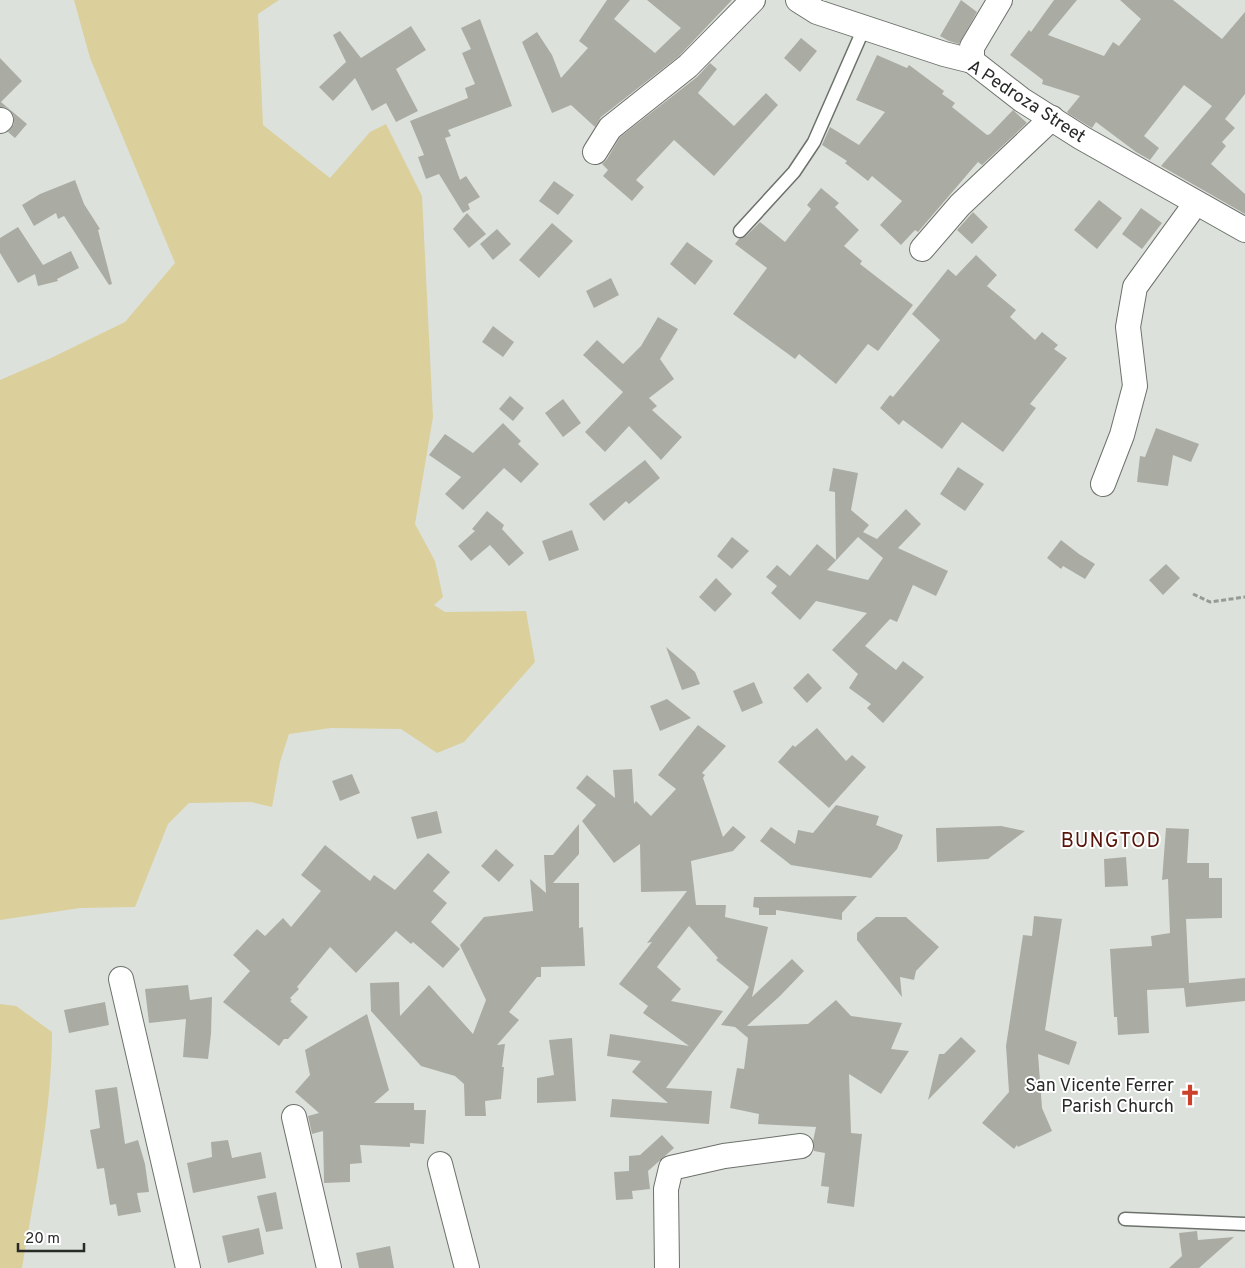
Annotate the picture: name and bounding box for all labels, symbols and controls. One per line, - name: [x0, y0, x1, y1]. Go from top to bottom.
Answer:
- street label: A Pedroza Street: [963, 56, 1089, 149]
- district label: BUNGTOD: [1061, 829, 1161, 855]
- place label: San Vicente Ferrer Parish Church: [1025, 1075, 1174, 1119]
- church icon: San Vicente Ferrer Parish Church: [1177, 1082, 1203, 1108]
- scale bar: [18, 1220, 84, 1252]
- text: 20 m: [25, 1230, 60, 1249]

